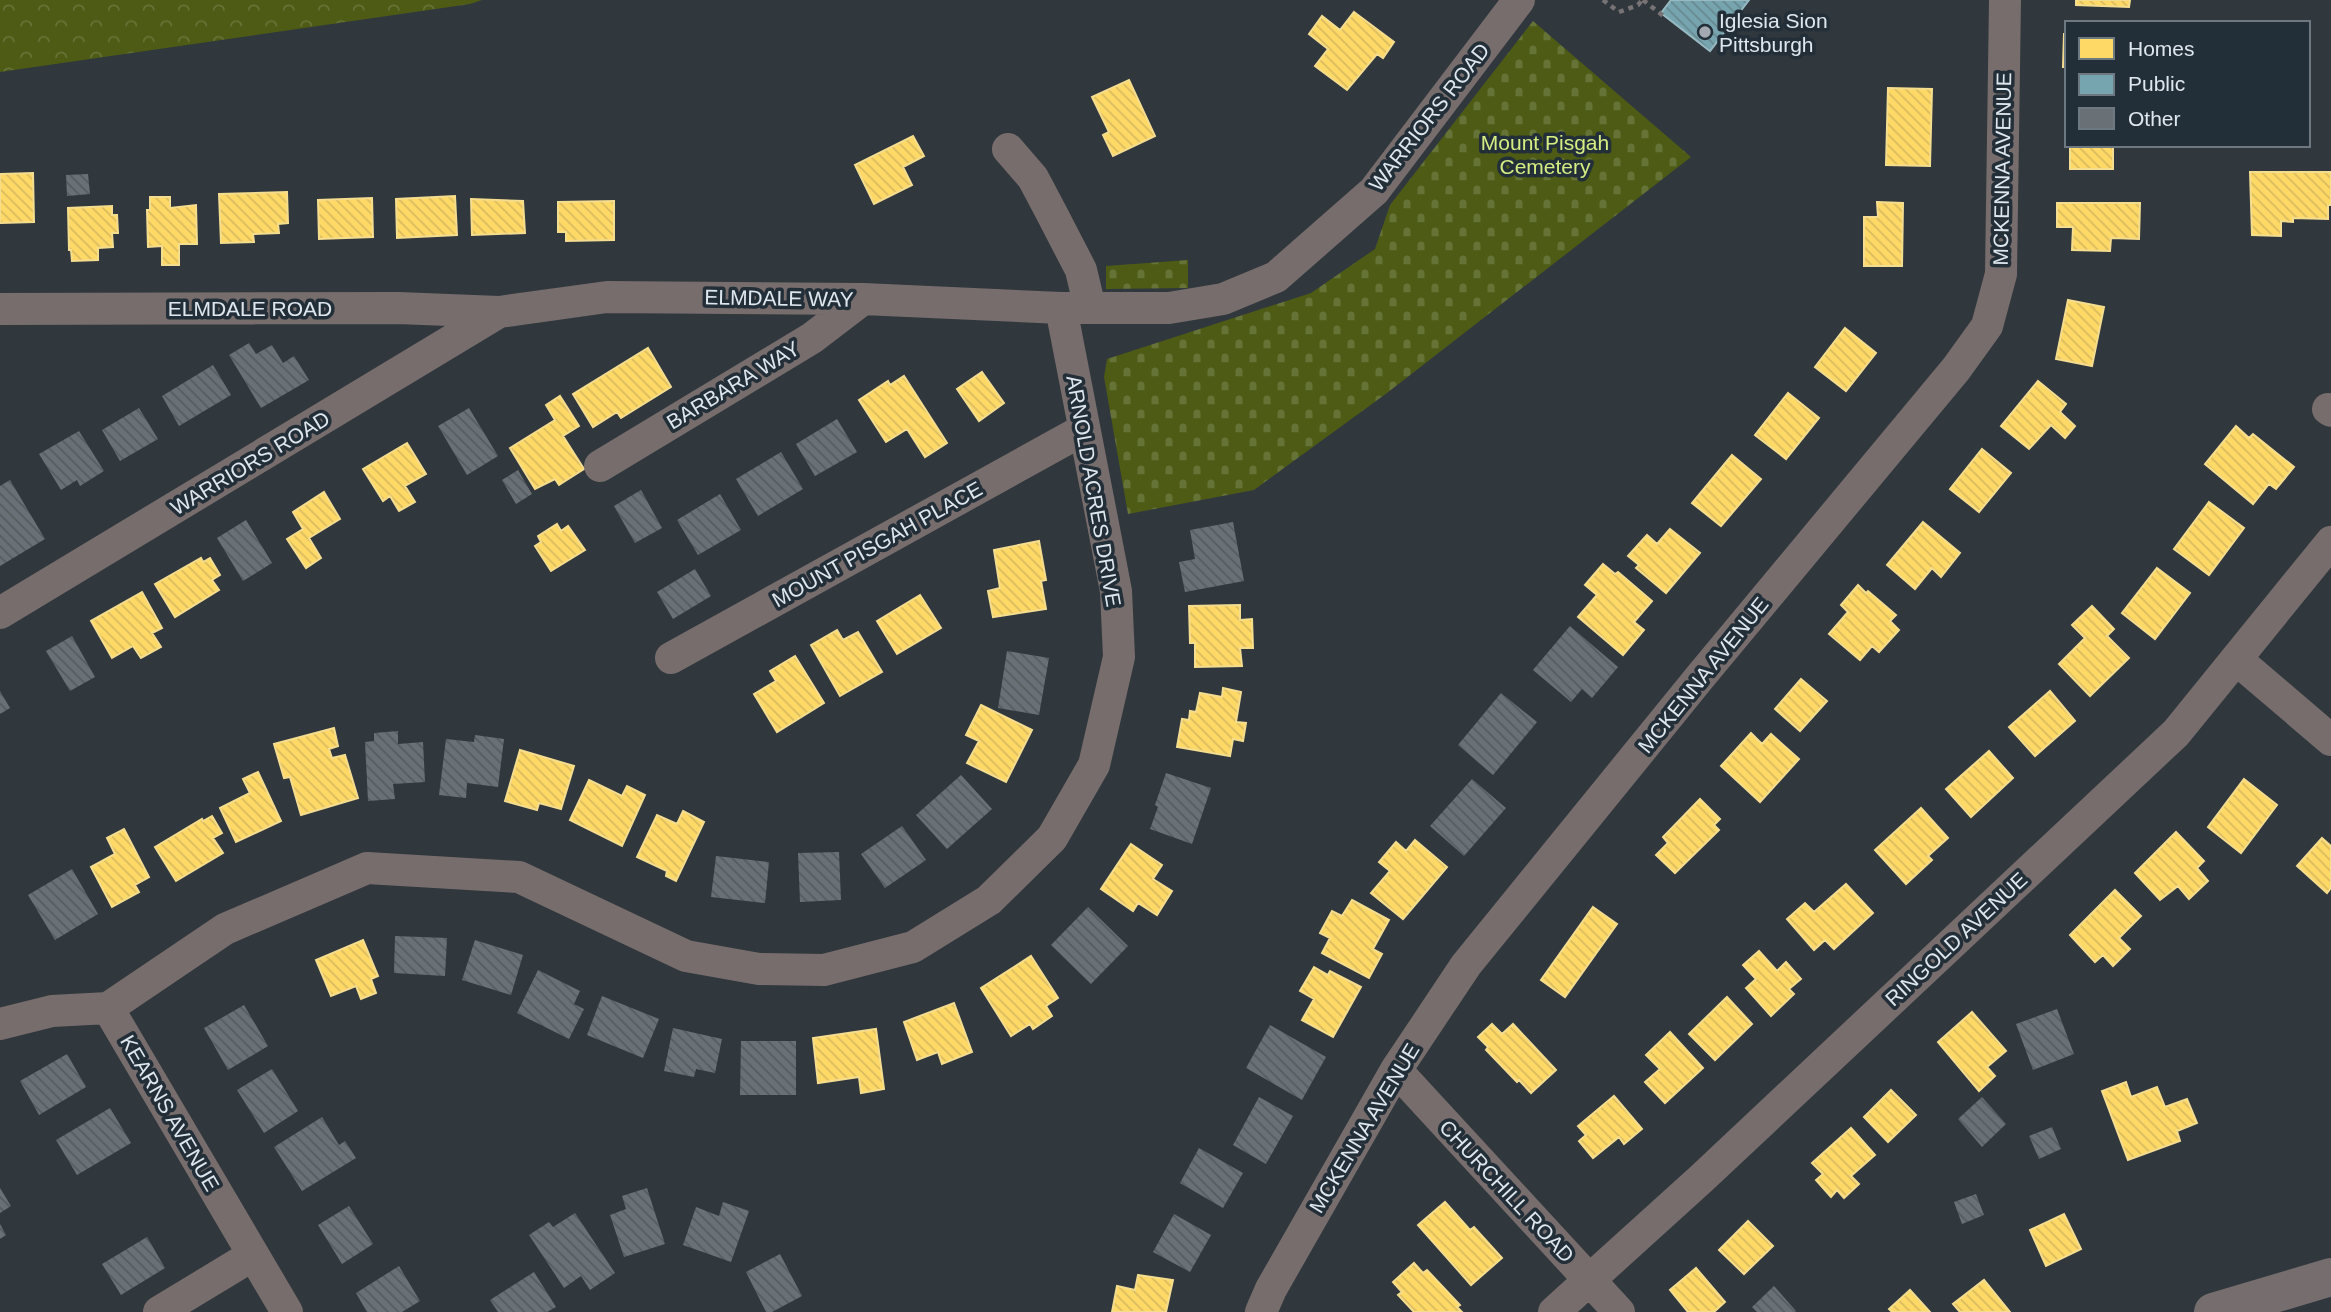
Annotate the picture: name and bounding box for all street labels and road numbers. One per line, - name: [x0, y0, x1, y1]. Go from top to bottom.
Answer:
- street label: WARRIORS ROAD: [1364, 39, 1494, 195]
- street label: MCKENNA AVENUE: [1989, 72, 2015, 266]
- street label: ELMDALE WAY: [704, 285, 854, 311]
- street label: ELMDALE ROAD: [168, 297, 332, 320]
- street label: BARBARA WAY: [663, 336, 803, 434]
- street label: ARNOLD ACRES DRIVE: [1062, 374, 1126, 608]
- street label: WARRIORS ROAD: [166, 406, 334, 520]
- street label: MOUNT PISGAH PLACE: [768, 477, 986, 611]
- street label: MCKENNA AVENUE: [1633, 593, 1773, 757]
- street label: RINGOLD AVENUE: [1880, 867, 2032, 1011]
- street label: KEARNS AVENUE: [116, 1031, 224, 1195]
- street label: MCKENNA AVENUE: [1304, 1039, 1424, 1217]
- street label: CHURCHILL ROAD: [1435, 1115, 1579, 1267]

